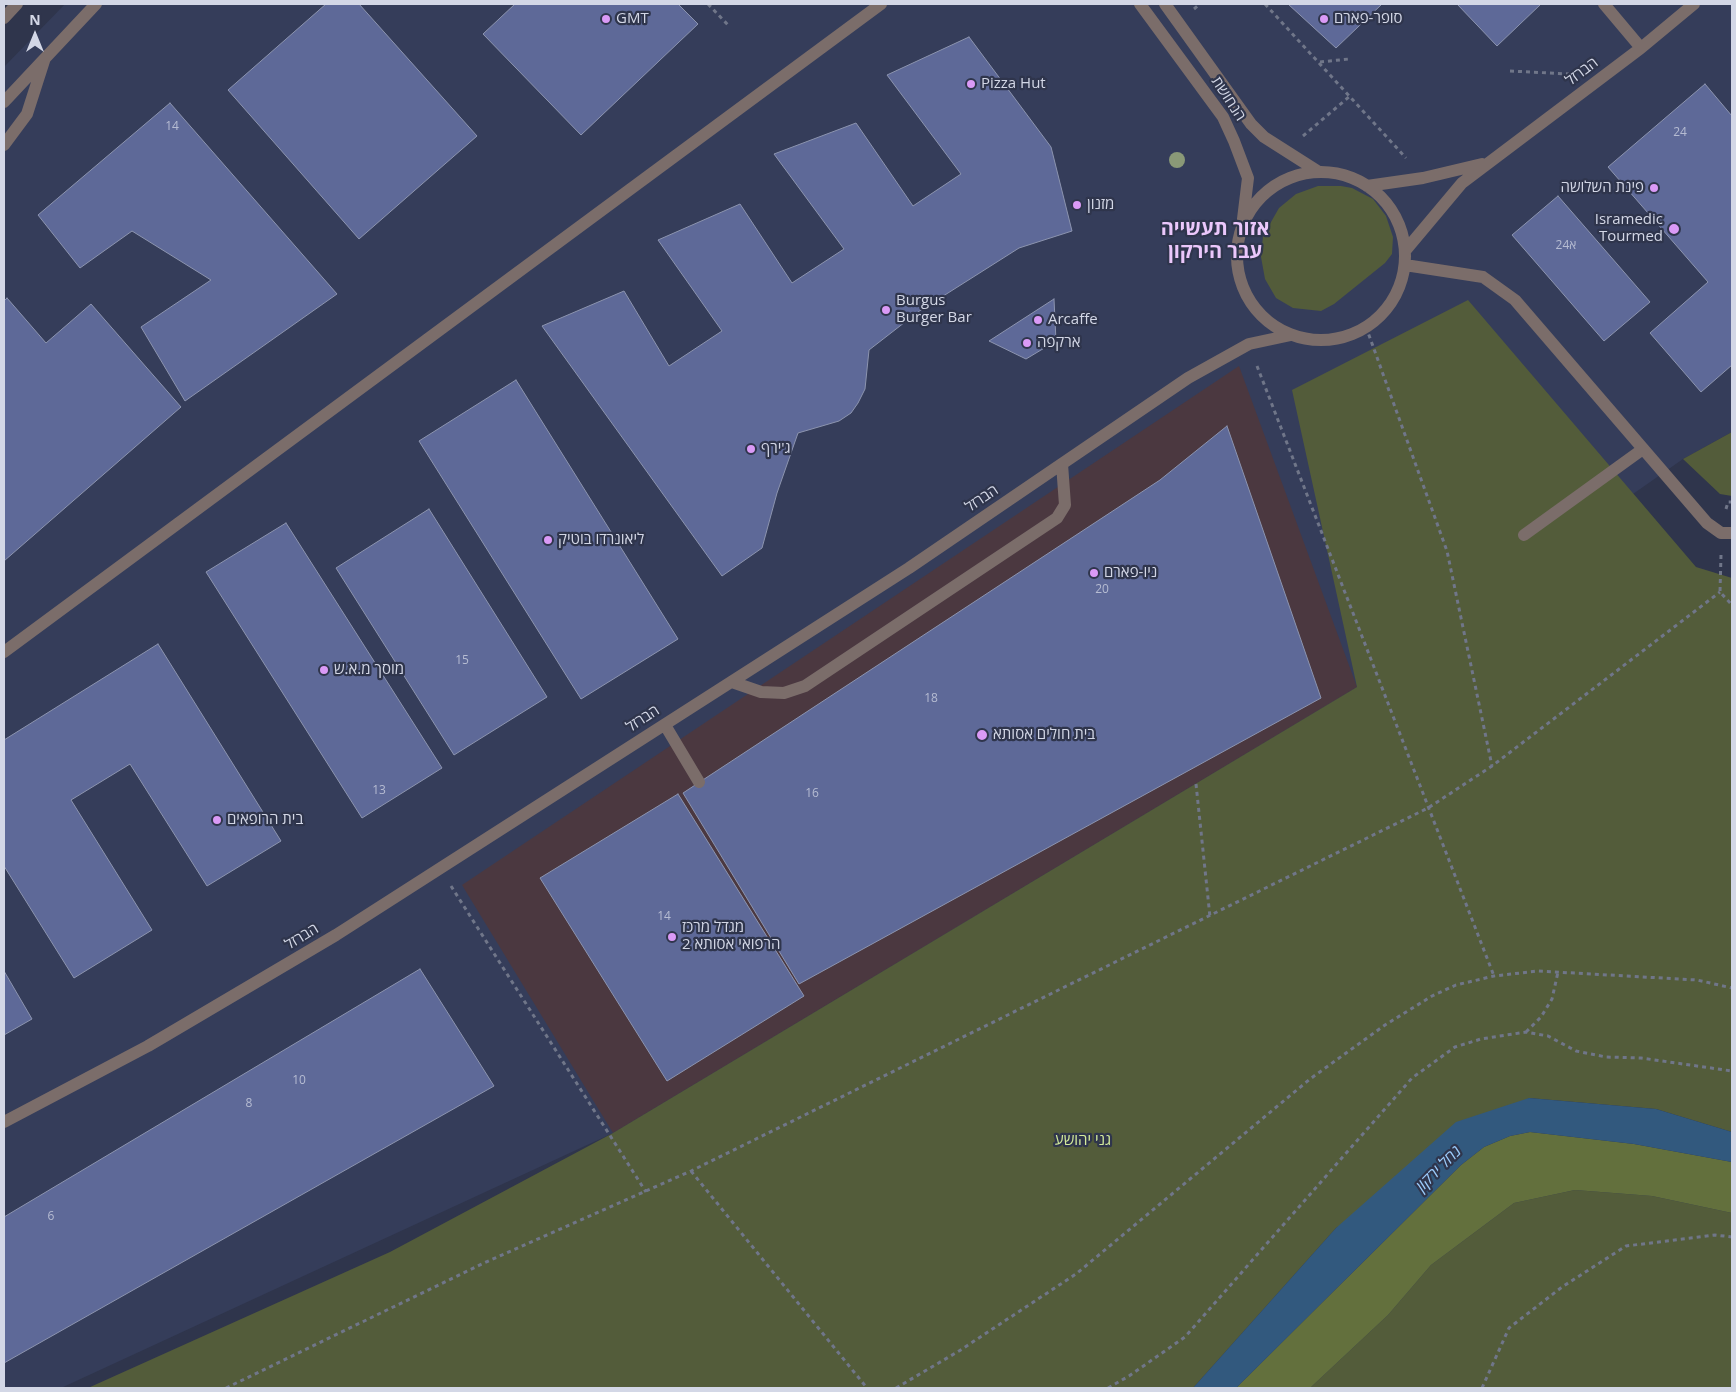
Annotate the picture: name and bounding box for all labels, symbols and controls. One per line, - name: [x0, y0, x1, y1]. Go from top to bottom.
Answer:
- north arrow: [10, 10, 60, 60]
- text: N: [29, 10, 41, 29]
- place label: GMT: [616, 10, 649, 28]
- place label: סופר-פארם: [1334, 10, 1403, 28]
- marker: GMT: [600, 13, 612, 25]
- marker: סופר-פארם: [1318, 13, 1330, 25]
- street label: הברזל: [1562, 54, 1602, 90]
- street label: הנחושת: [1207, 73, 1249, 125]
- place label: Pizza Hut: [981, 75, 1046, 93]
- marker: Pizza Hut: [965, 78, 977, 90]
- house number: 14: [165, 120, 179, 134]
- house number: 24: [1673, 126, 1687, 140]
- place label: פינת השלושה: [1560, 179, 1644, 197]
- marker: פינת השלושה: [1648, 182, 1660, 194]
- place label: מזנון: [1087, 196, 1114, 214]
- marker: מזנון: [1071, 199, 1083, 211]
- place label: Isramedic Tourmed: [1595, 211, 1663, 246]
- district label: אזור תעשייה עבר הירקון: [1161, 217, 1269, 264]
- marker: Isramedic Tourmed: [1667, 222, 1681, 236]
- house number: 24א: [1556, 239, 1576, 253]
- place label: Burgus Burger Bar: [896, 292, 972, 327]
- marker: Burgus Burger Bar: [880, 304, 892, 316]
- place label: Arcaffe: [1048, 311, 1098, 329]
- marker: Arcaffe: [1032, 314, 1044, 326]
- place label: ארקפה: [1037, 334, 1081, 352]
- marker: ארקפה: [1021, 337, 1033, 349]
- place label: ג'ירף: [761, 440, 791, 458]
- marker: ג'ירף: [745, 443, 757, 455]
- street label: הברזל: [962, 481, 1002, 517]
- place label: ליאונרדו בוטיק: [558, 531, 644, 549]
- marker: ליאונרדו בוטיק: [542, 534, 554, 546]
- place label: ניו-פארם: [1104, 564, 1157, 582]
- marker: ניו-פארם: [1088, 567, 1100, 579]
- house number: 20: [1095, 583, 1109, 597]
- house number: 15: [455, 654, 469, 668]
- place label: מוסך מ.א.ש: [334, 661, 404, 679]
- marker: מוסך מ.א.ש: [318, 664, 330, 676]
- house number: 18: [924, 692, 938, 706]
- street label: הברזל: [623, 702, 663, 736]
- place label: בית חולים אסותא: [993, 726, 1095, 744]
- marker: בית חולים אסותא: [975, 728, 989, 742]
- house number: 13: [372, 784, 386, 798]
- house number: 16: [805, 787, 819, 801]
- place label: בית הרופאים: [227, 811, 303, 829]
- marker: בית הרופאים: [211, 814, 223, 826]
- house number: 14: [657, 910, 671, 924]
- place label: מגדל מרכז הרפואי אסותא 2: [682, 919, 780, 954]
- street label: הברזל: [282, 920, 322, 954]
- marker: מגדל מרכז הרפואי אסותא 2: [666, 931, 678, 943]
- house number: 10: [292, 1074, 306, 1088]
- house number: 8: [246, 1097, 252, 1111]
- park label: גני יהושע: [1055, 1132, 1111, 1150]
- water label: נחל ירקון: [1412, 1142, 1466, 1196]
- house number: 6: [48, 1210, 54, 1224]

